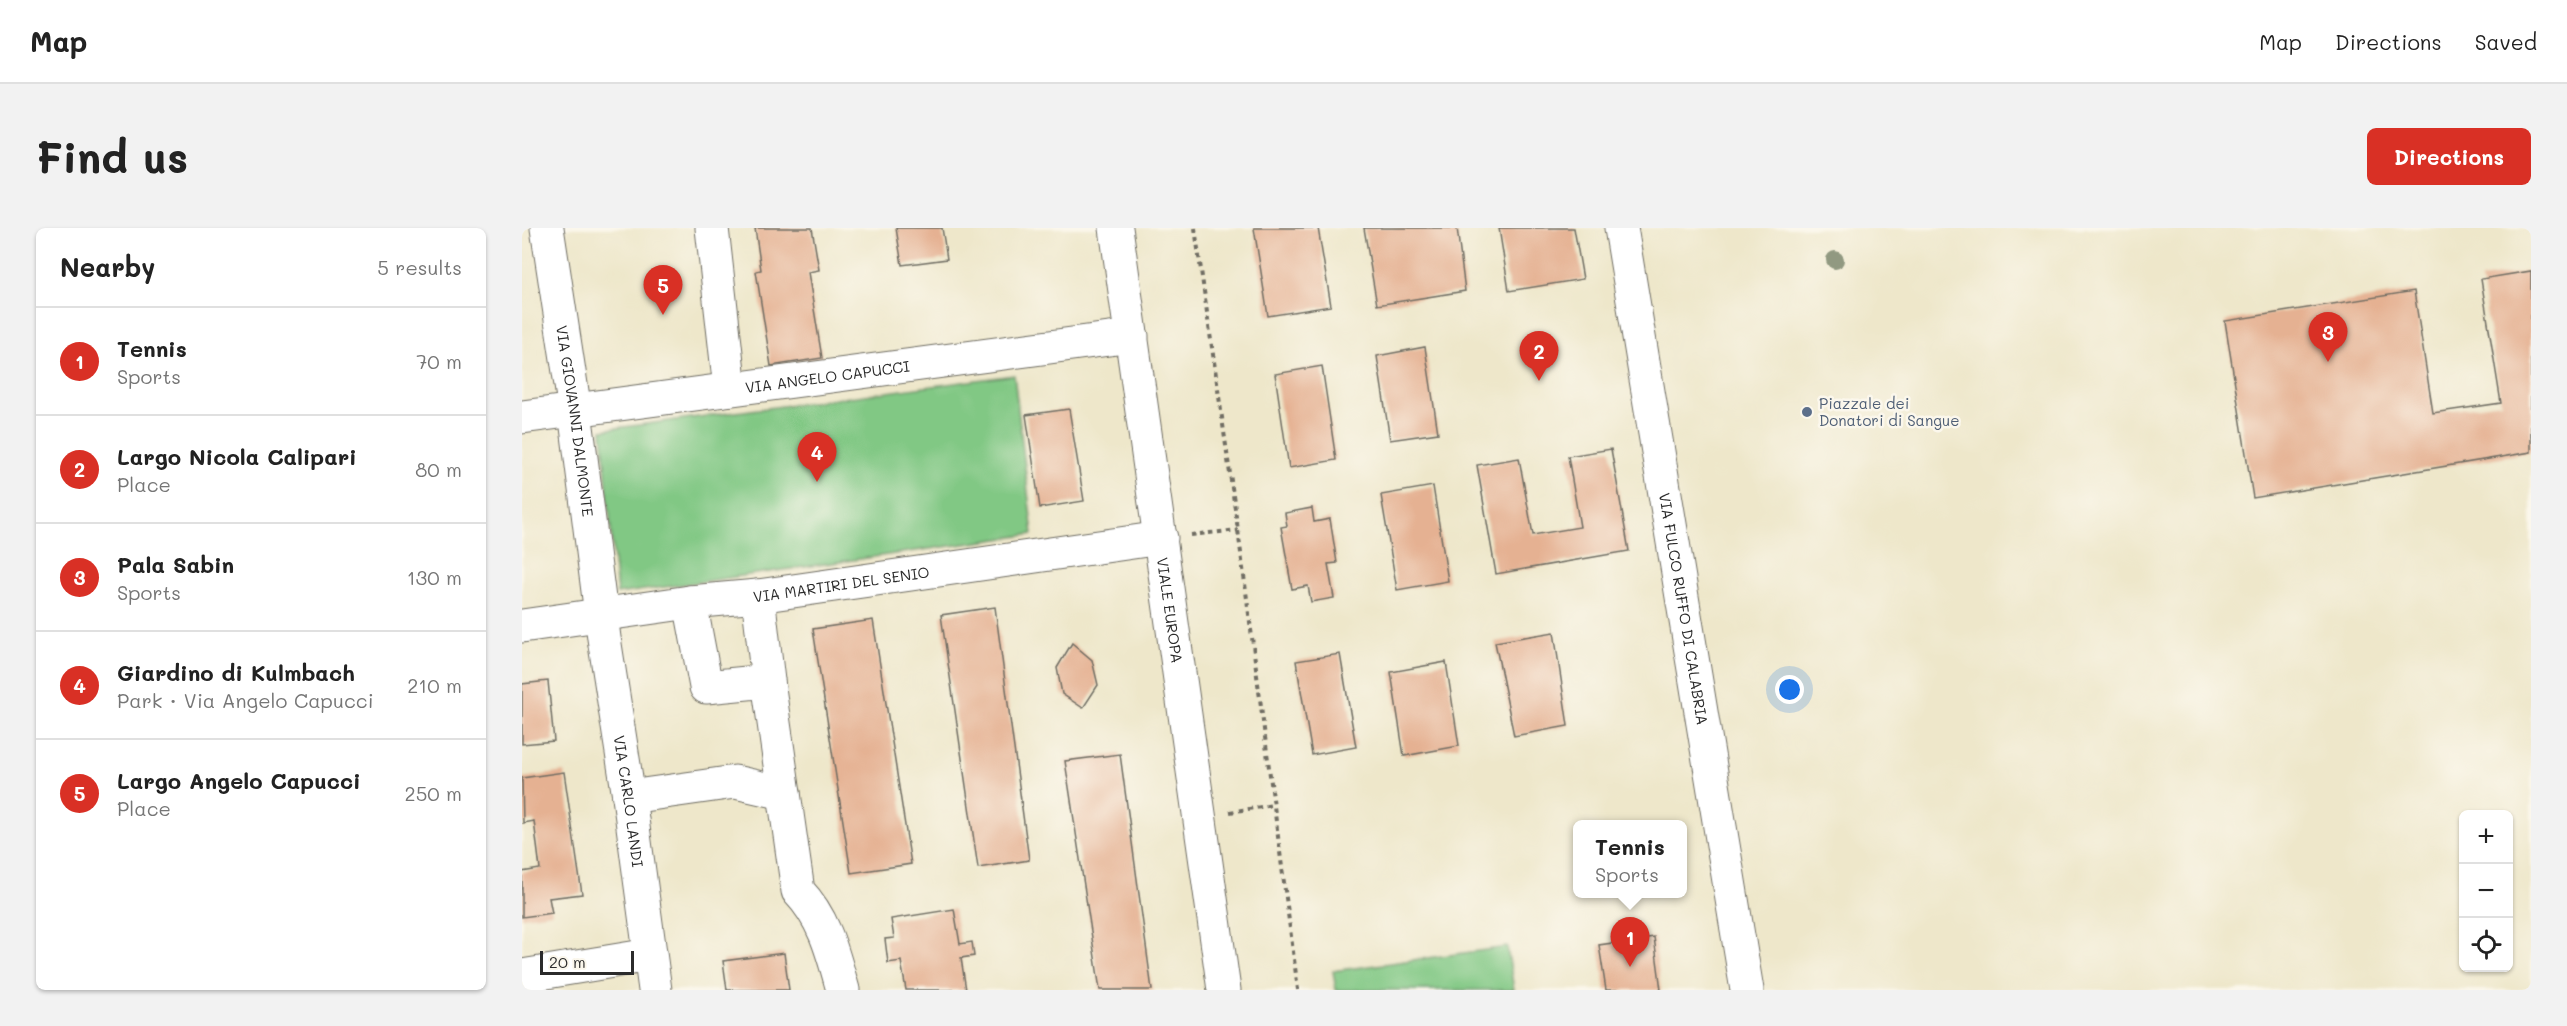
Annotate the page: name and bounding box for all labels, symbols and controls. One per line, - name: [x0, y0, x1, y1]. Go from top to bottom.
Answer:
- text: Map: [30, 23, 87, 59]
- text: Map: [2259, 28, 2302, 55]
- text: Directions: [2335, 28, 2442, 55]
- text: Saved: [2475, 28, 2537, 55]
- button: Directions: [2367, 128, 2531, 185]
- text: Find us: [36, 129, 188, 184]
- text: Nearby: [60, 250, 155, 284]
- text: 5 results: [377, 254, 462, 280]
- pin: 5: [644, 266, 682, 315]
- pin: 3: [2308, 312, 2348, 362]
- street label: VIA GIOVANNI DALMONTE: [552, 324, 598, 518]
- pin: 2: [1520, 332, 1558, 381]
- text: Tennis: [117, 334, 187, 363]
- text: 1: [75, 348, 84, 374]
- text: 70 m: [416, 348, 462, 374]
- street label: VIA ANGELO CAPUCCI: [744, 356, 911, 397]
- text: Sports: [117, 363, 181, 389]
- place label: Piazzale dei Donatori di Sangue: [1819, 393, 1959, 430]
- marker: Piazzale dei Donatori di Sangue: [1800, 405, 1814, 419]
- pin: 4: [798, 432, 836, 482]
- text: Largo Nicola Calipari: [117, 442, 357, 471]
- text: 2: [74, 456, 85, 482]
- text: 80 m: [415, 456, 462, 482]
- text: Place: [117, 471, 171, 497]
- street label: VIA FULCO RUFFO DI CALABRIA: [1655, 491, 1713, 727]
- text: Pala Sabin: [117, 550, 234, 579]
- street label: VIALE EUROPA: [1153, 556, 1188, 664]
- street label: VIA MARTIRI DEL SENIO: [752, 561, 931, 607]
- text: 3: [74, 564, 86, 590]
- text: 130 m: [407, 564, 462, 590]
- text: Sports: [117, 579, 181, 605]
- text: Giardino di Kulmbach: [117, 658, 355, 687]
- text: 4: [73, 672, 86, 698]
- text: 210 m: [407, 672, 462, 698]
- your location: [1775, 675, 1804, 704]
- text: Park · Via Angelo Capucci: [117, 687, 374, 713]
- street label: VIA CARLO LANDI: [609, 734, 648, 869]
- text: Largo Angelo Capucci: [117, 766, 361, 795]
- text: 5: [74, 780, 85, 806]
- text: 250 m: [405, 780, 462, 806]
- text: Place: [117, 795, 171, 821]
- map controls: [2459, 810, 2513, 972]
- button: +: [2459, 810, 2513, 864]
- popup: [1573, 820, 1687, 898]
- text: Tennis: [1595, 832, 1665, 861]
- text: Sports: [1595, 861, 1659, 887]
- button: −: [2459, 864, 2513, 918]
- pin: 1: [1610, 918, 1650, 967]
- button: locate: [2459, 918, 2513, 972]
- scale bar: [540, 948, 634, 976]
- text: 20 m: [549, 951, 586, 972]

